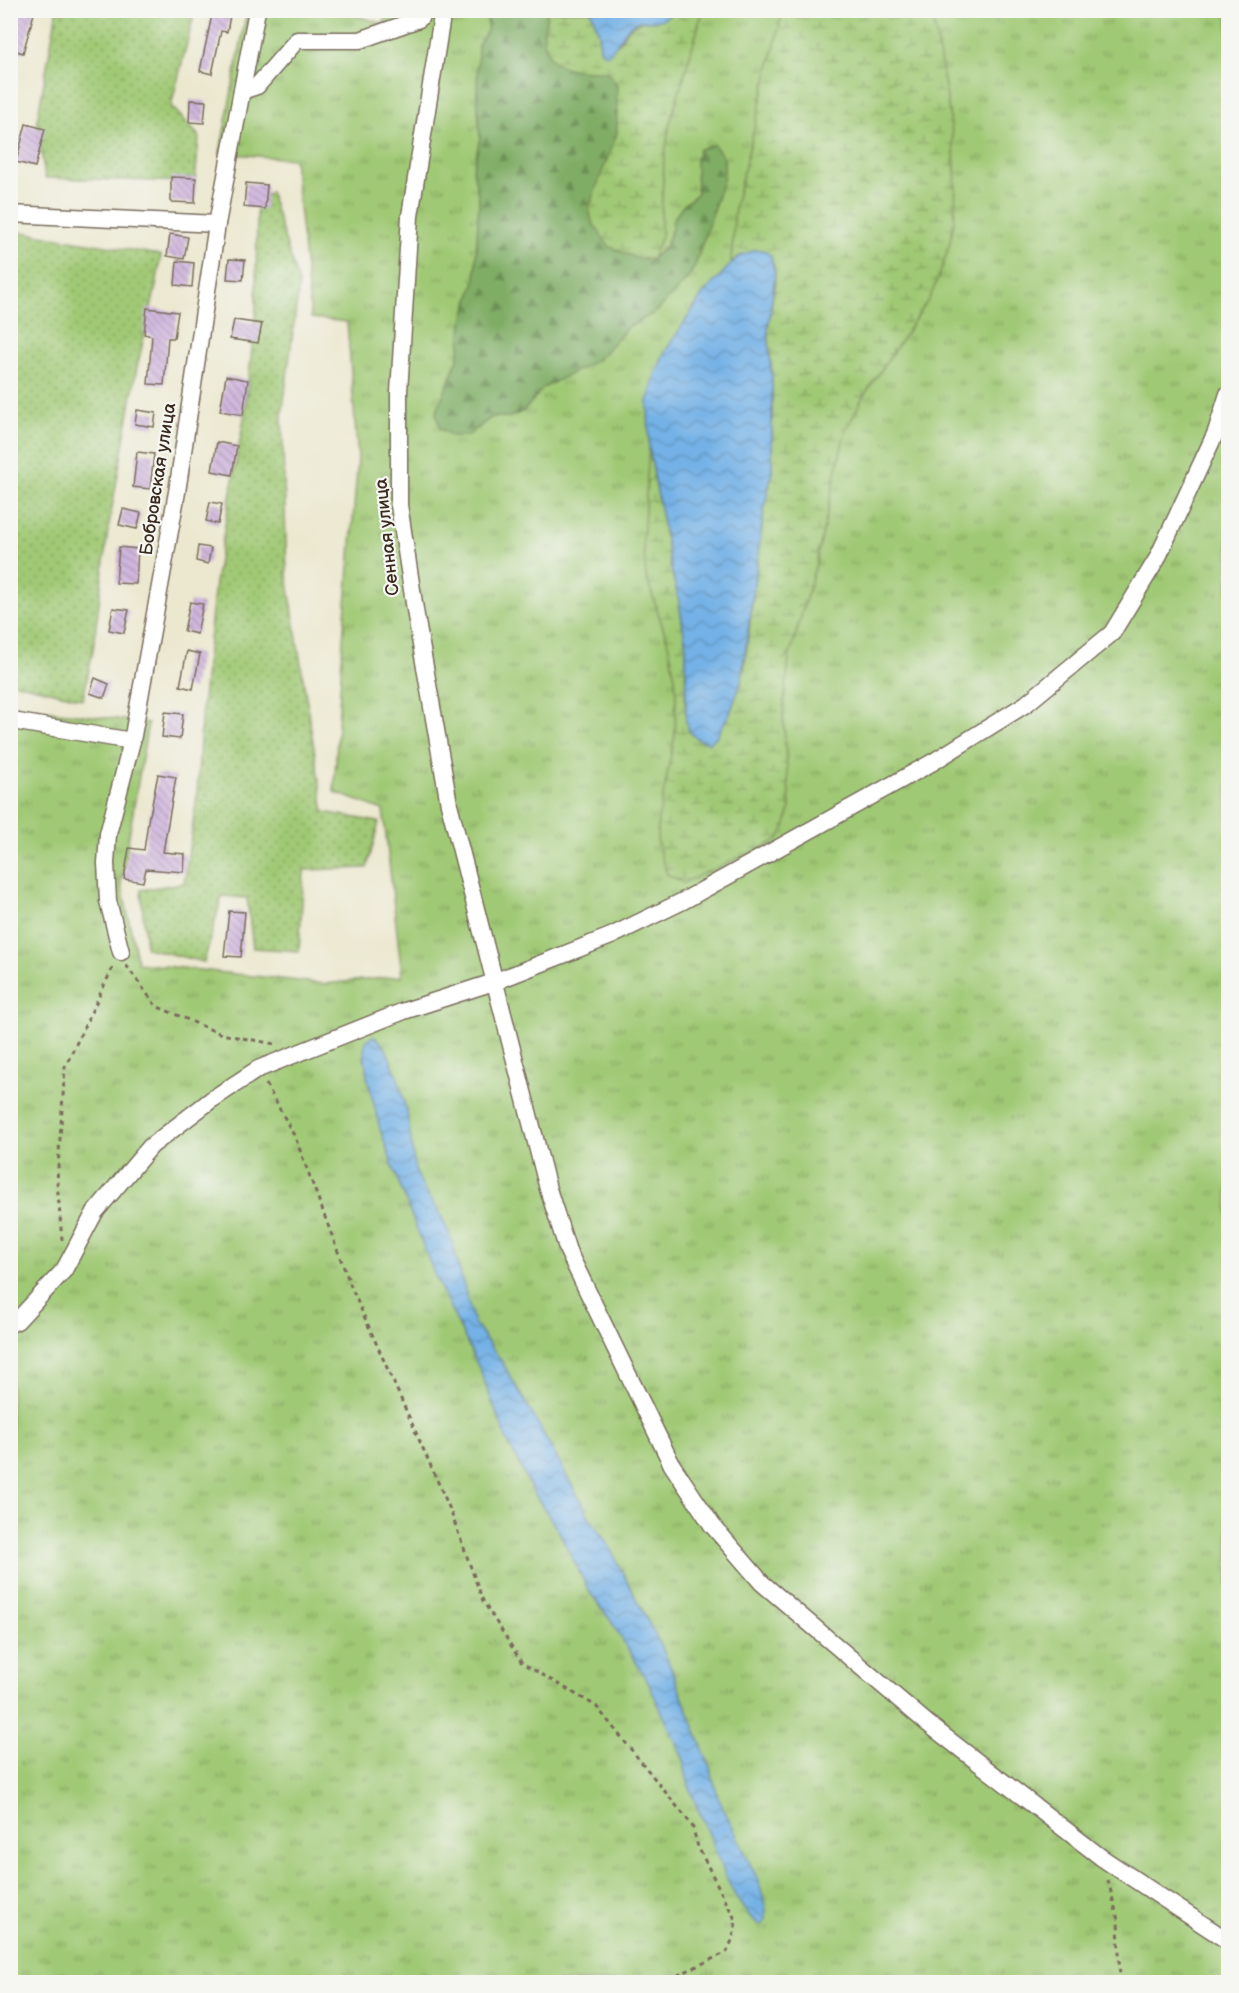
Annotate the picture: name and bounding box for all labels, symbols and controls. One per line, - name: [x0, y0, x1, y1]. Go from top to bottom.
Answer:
- street label: Бобровская улица: [136, 401, 180, 557]
- street label: Сенная улица: [370, 477, 404, 597]

